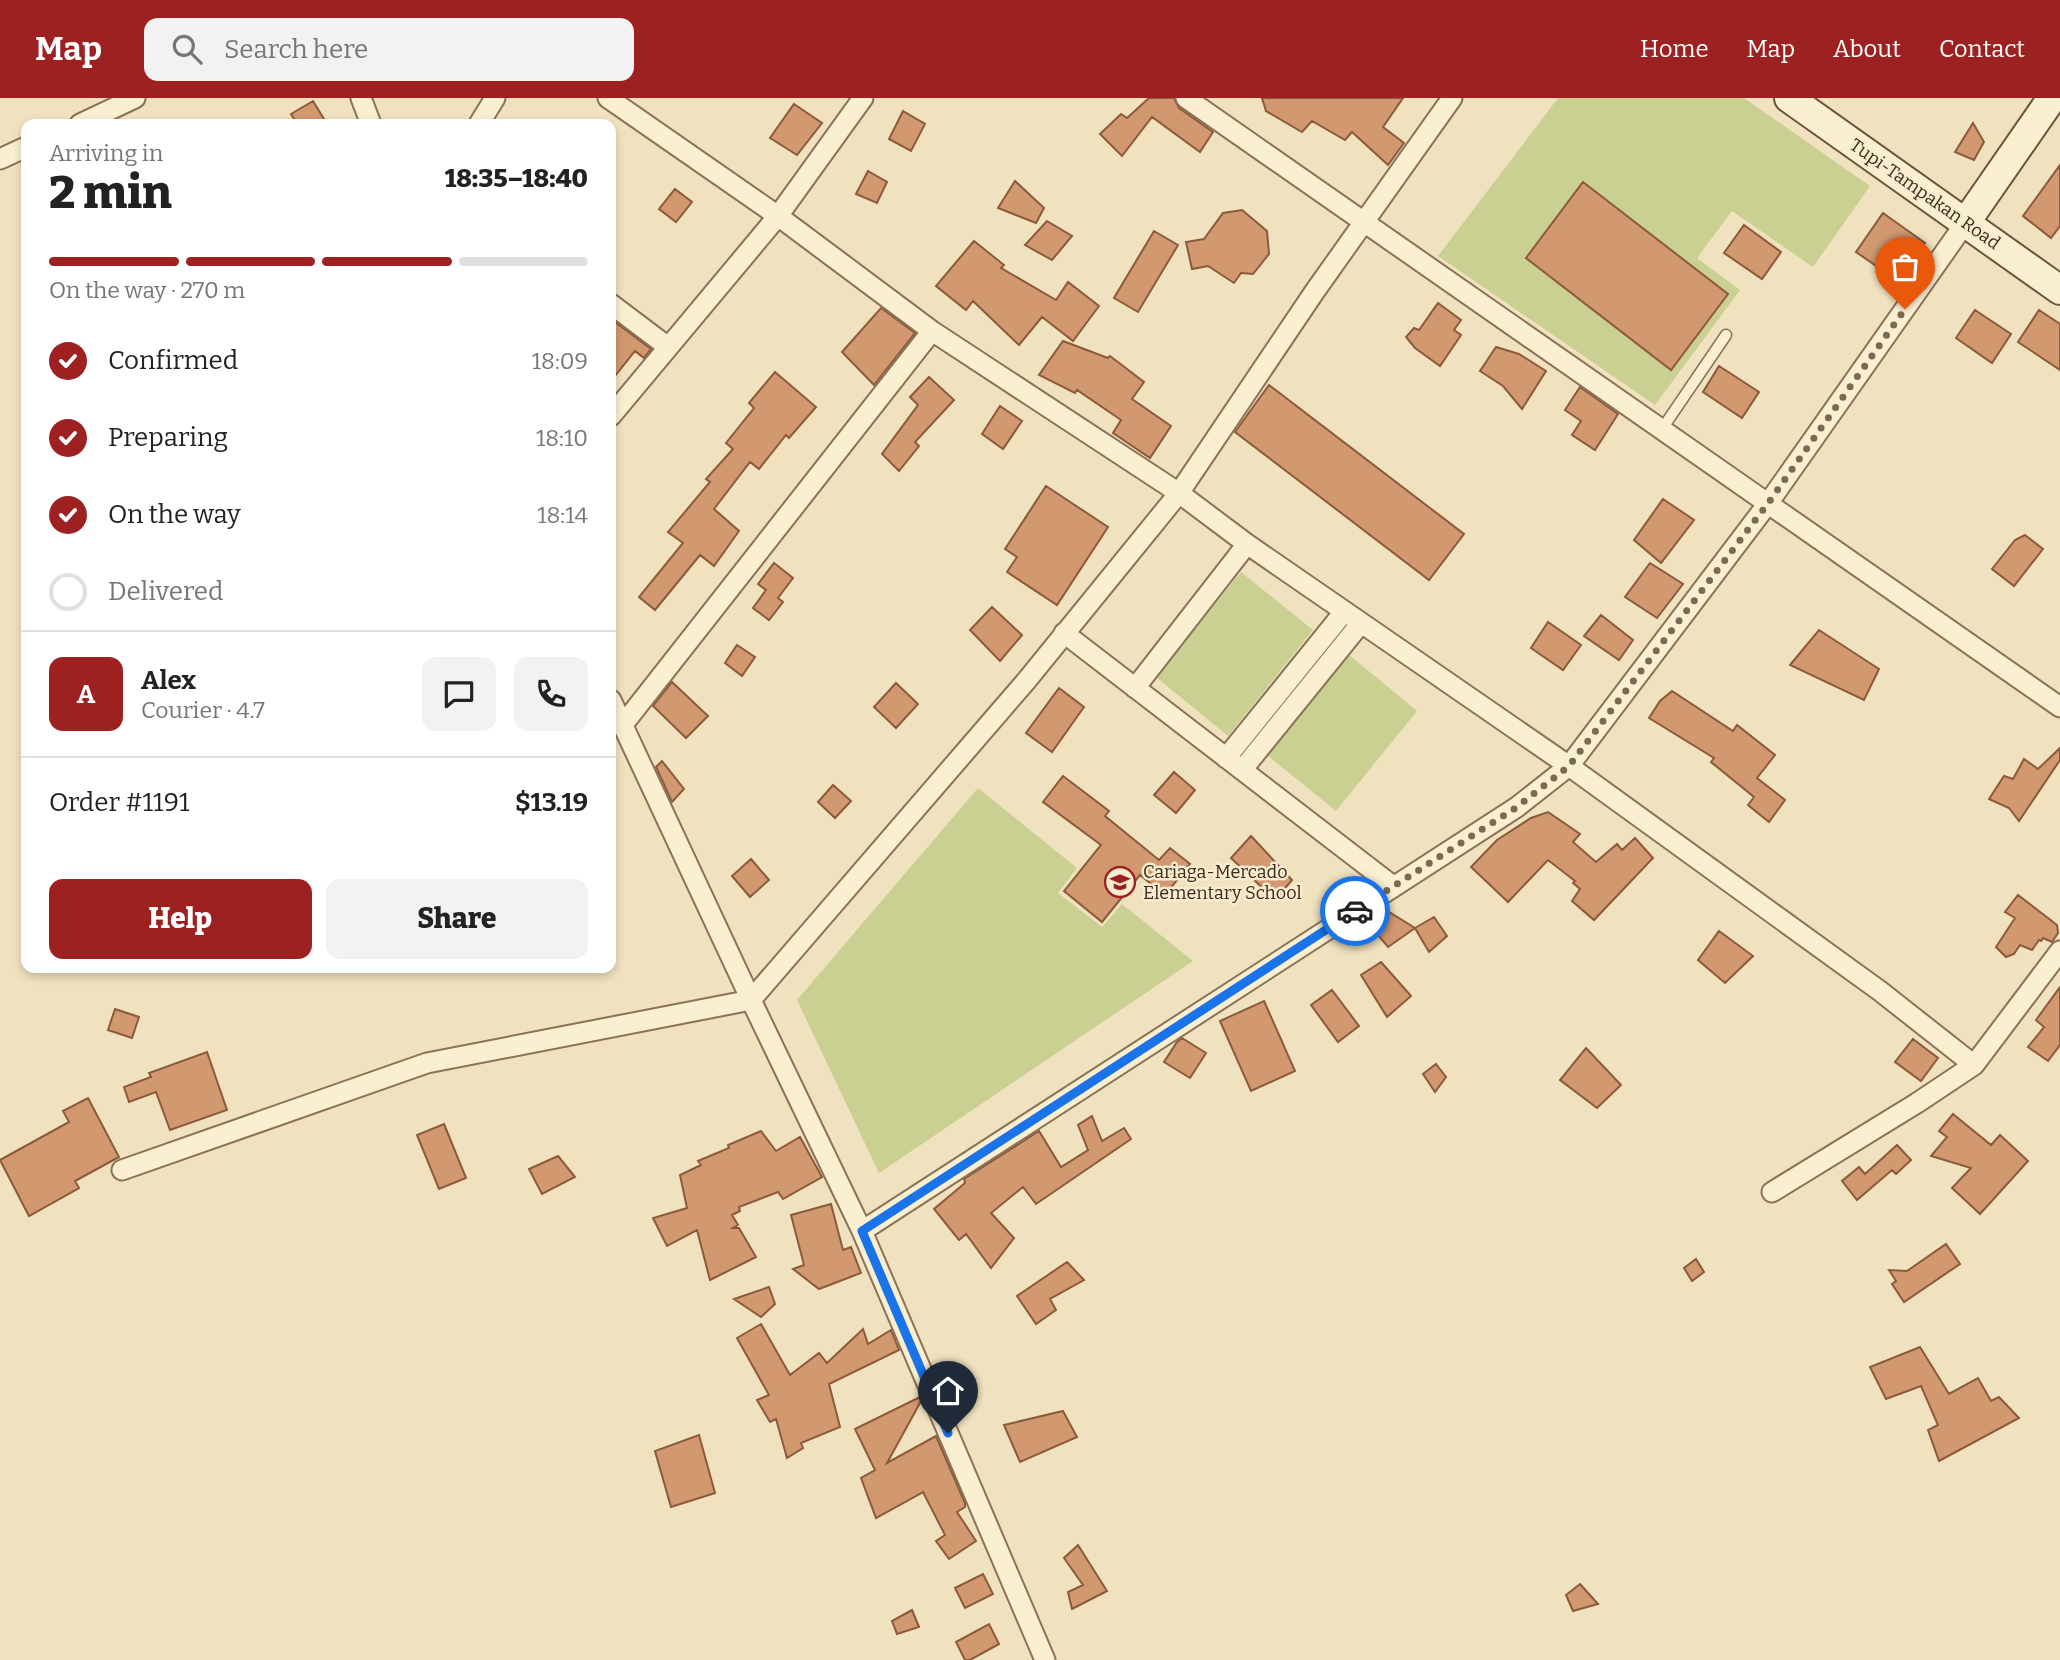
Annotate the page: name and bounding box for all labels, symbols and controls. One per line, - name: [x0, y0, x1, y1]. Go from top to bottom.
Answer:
- search box: [144, 18, 634, 81]
- text: Map: [35, 29, 102, 69]
- icon: search: [168, 30, 206, 68]
- text: Search here: [224, 34, 368, 65]
- text: Home: [1640, 35, 1709, 63]
- text: Map: [1747, 35, 1795, 63]
- text: About: [1833, 35, 1901, 63]
- text: Contact: [1939, 35, 2025, 63]
- street label: Tupi-Tampakan Road: [1846, 134, 2005, 254]
- text: Arriving in: [49, 139, 163, 167]
- text: 18:35–18:40: [445, 163, 588, 194]
- text: 2 min: [49, 165, 172, 220]
- pin: [1875, 237, 1935, 309]
- icon: bag: [1886, 248, 1924, 286]
- text: On the way · 270 m: [49, 276, 245, 304]
- icon: check: [49, 342, 87, 380]
- text: Confirmed: [108, 345, 238, 376]
- text: 18:09: [532, 347, 588, 375]
- icon: check: [49, 419, 87, 457]
- text: Preparing: [108, 422, 228, 453]
- text: 18:10: [536, 424, 588, 452]
- icon: check: [49, 496, 87, 534]
- text: On the way: [108, 499, 241, 530]
- text: 18:14: [537, 501, 588, 529]
- text: Delivered: [108, 576, 223, 607]
- button: chat: [422, 657, 496, 731]
- button: phone: [514, 657, 588, 731]
- text: Alex: [141, 665, 196, 696]
- text: A: [77, 679, 95, 710]
- text: Courier · 4.7: [141, 696, 265, 724]
- text: Order #1191: [49, 787, 189, 818]
- text: $13.19: [515, 787, 588, 818]
- place label: Cariaga-Mercado Elementary School: [1143, 861, 1302, 904]
- school or university icon: Cariaga-Mercado Elementary School: [1103, 865, 1137, 899]
- courier: [1320, 876, 1390, 946]
- button: Help: [49, 879, 312, 959]
- button: Share: [326, 879, 588, 959]
- icon: car: [1336, 892, 1374, 930]
- pin: [918, 1361, 978, 1433]
- icon: home: [929, 1372, 967, 1410]

